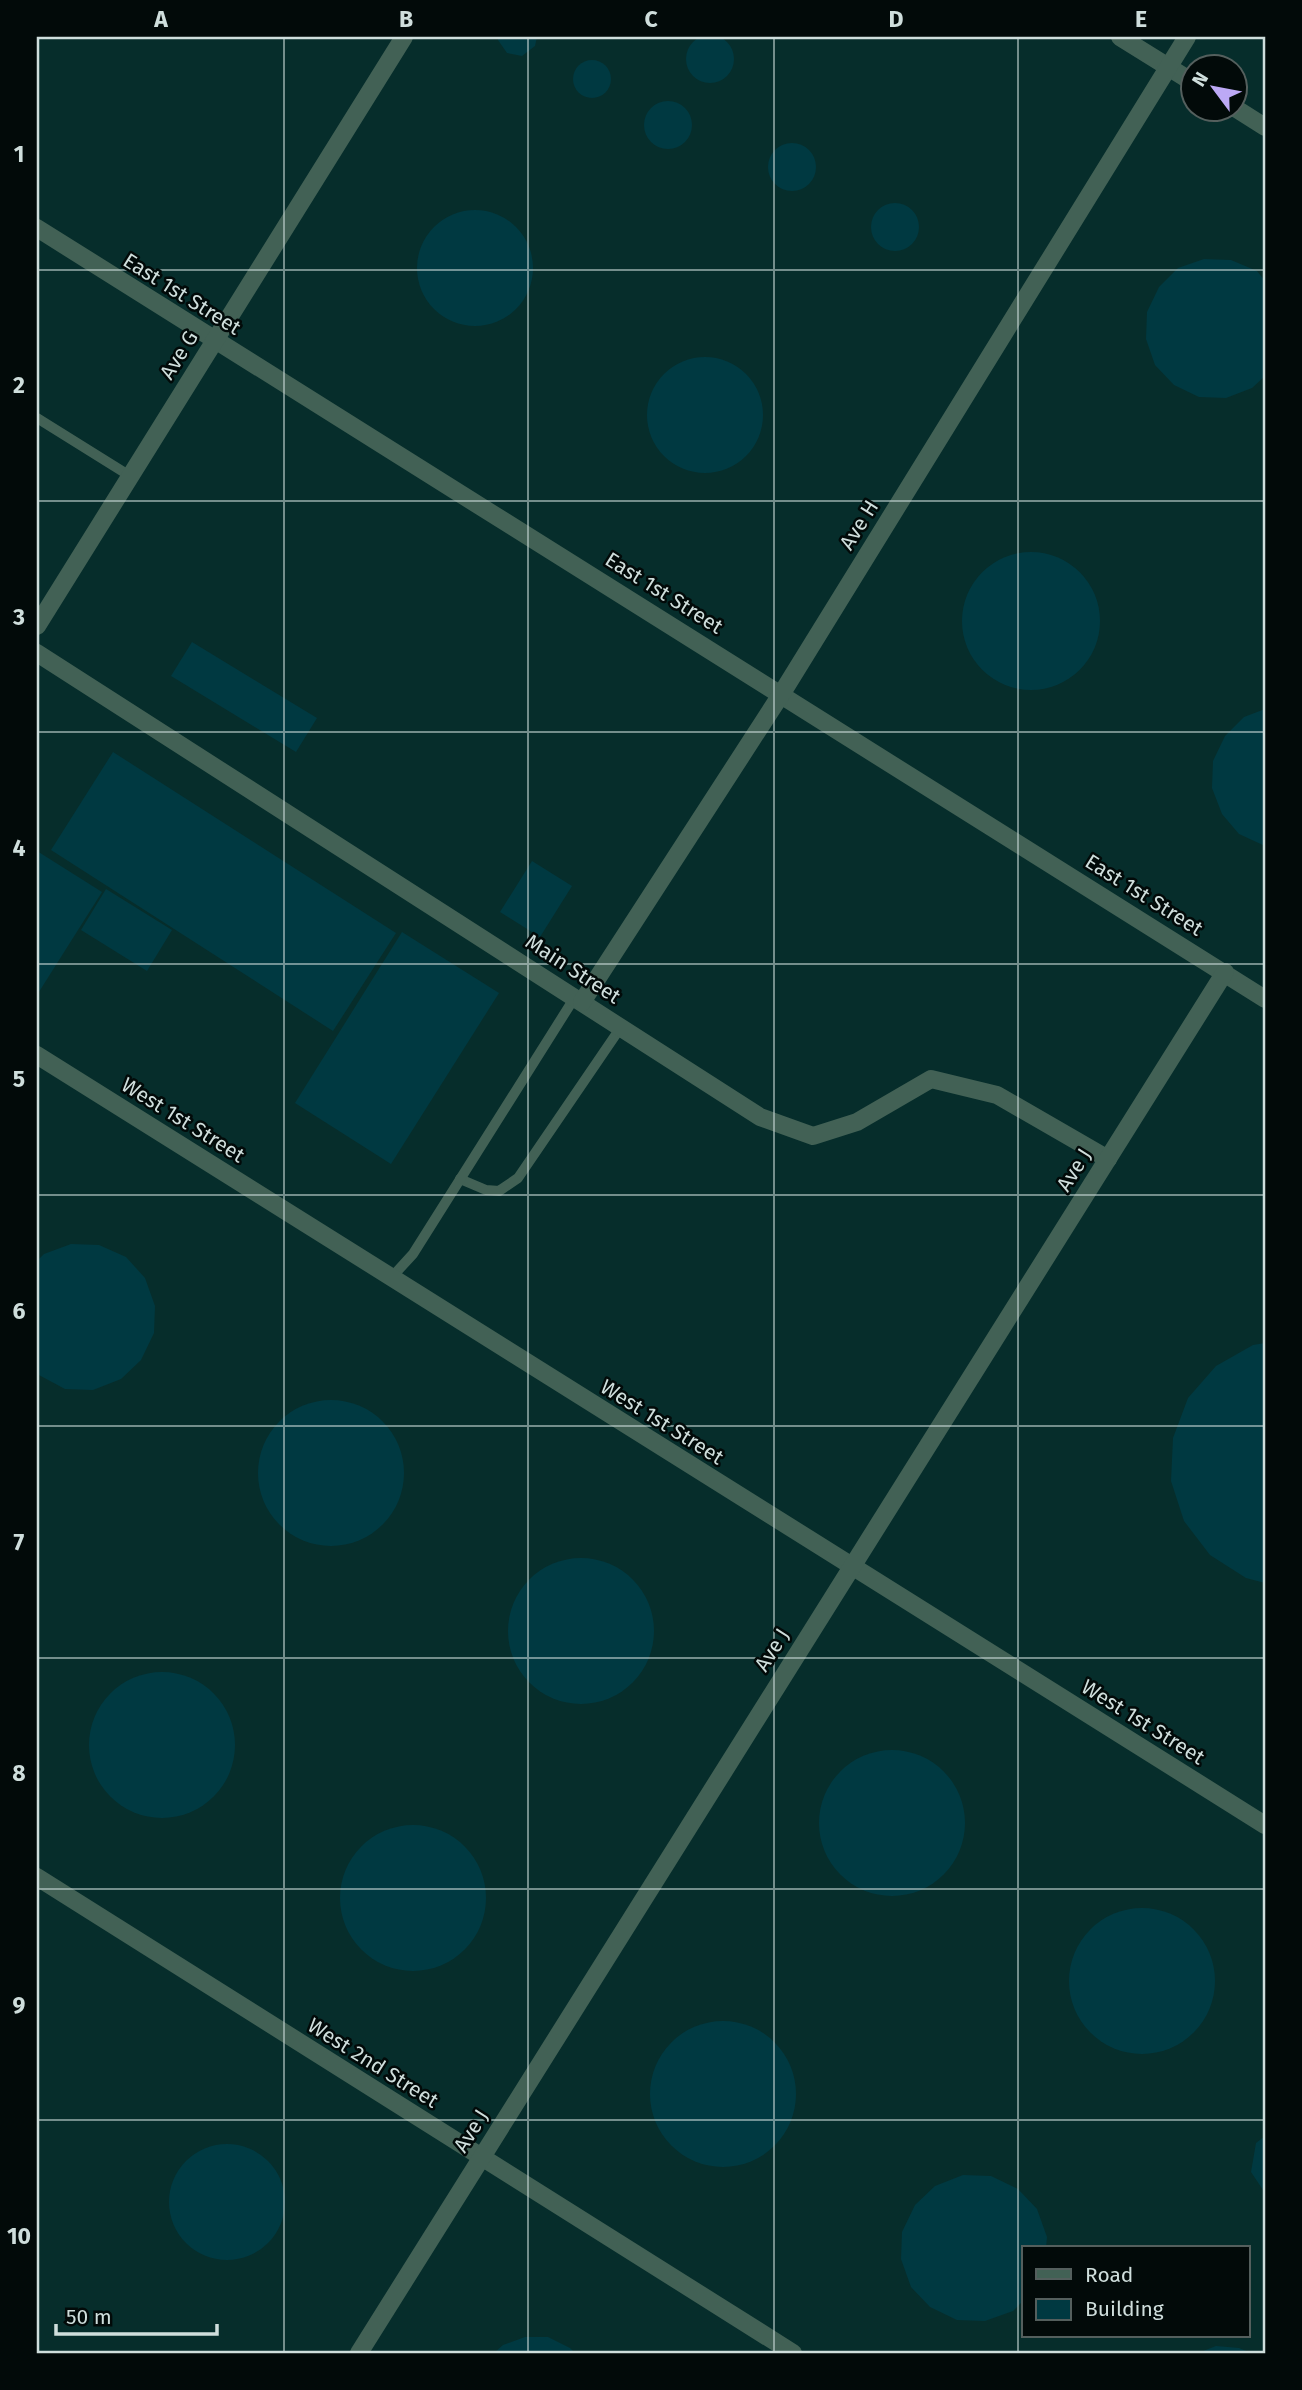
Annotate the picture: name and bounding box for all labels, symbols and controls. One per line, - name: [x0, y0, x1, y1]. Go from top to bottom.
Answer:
- text: A: [153, 5, 168, 33]
- text: B: [399, 5, 413, 33]
- text: C: [644, 5, 658, 33]
- text: D: [889, 5, 904, 33]
- text: E: [1135, 5, 1147, 33]
- north arrow: [1180, 52, 1250, 122]
- text: N: [1187, 68, 1213, 91]
- text: 1: [14, 140, 24, 168]
- street label: East 1st Street: [118, 247, 246, 341]
- street label: Ave G: [154, 326, 204, 384]
- text: 2: [13, 371, 25, 399]
- street label: Ave H: [834, 495, 884, 555]
- street label: East 1st Street: [600, 546, 728, 640]
- text: 3: [12, 603, 25, 631]
- text: 4: [13, 834, 26, 862]
- street label: East 1st Street: [1080, 848, 1208, 942]
- street label: Main Street: [520, 929, 626, 1010]
- text: 5: [13, 1065, 25, 1093]
- street label: West 1st Street: [117, 1072, 250, 1168]
- street label: Ave J: [1051, 1144, 1097, 1196]
- text: 6: [13, 1297, 26, 1325]
- street label: West 1st Street: [596, 1374, 729, 1470]
- text: 7: [14, 1528, 25, 1556]
- street label: Ave J: [749, 1624, 795, 1676]
- street label: West 1st Street: [1077, 1674, 1210, 1770]
- text: 8: [12, 1759, 26, 1787]
- text: 9: [13, 1991, 26, 2019]
- street label: West 2nd Street: [303, 2012, 444, 2114]
- street label: Ave J: [448, 2105, 494, 2157]
- text: 10: [7, 2222, 31, 2250]
- legend: [1022, 2246, 1250, 2338]
- text: Road: [1085, 2262, 1133, 2288]
- scale bar: [56, 2292, 217, 2336]
- text: Building: [1085, 2296, 1164, 2322]
- text: 50 m: [66, 2304, 112, 2330]

